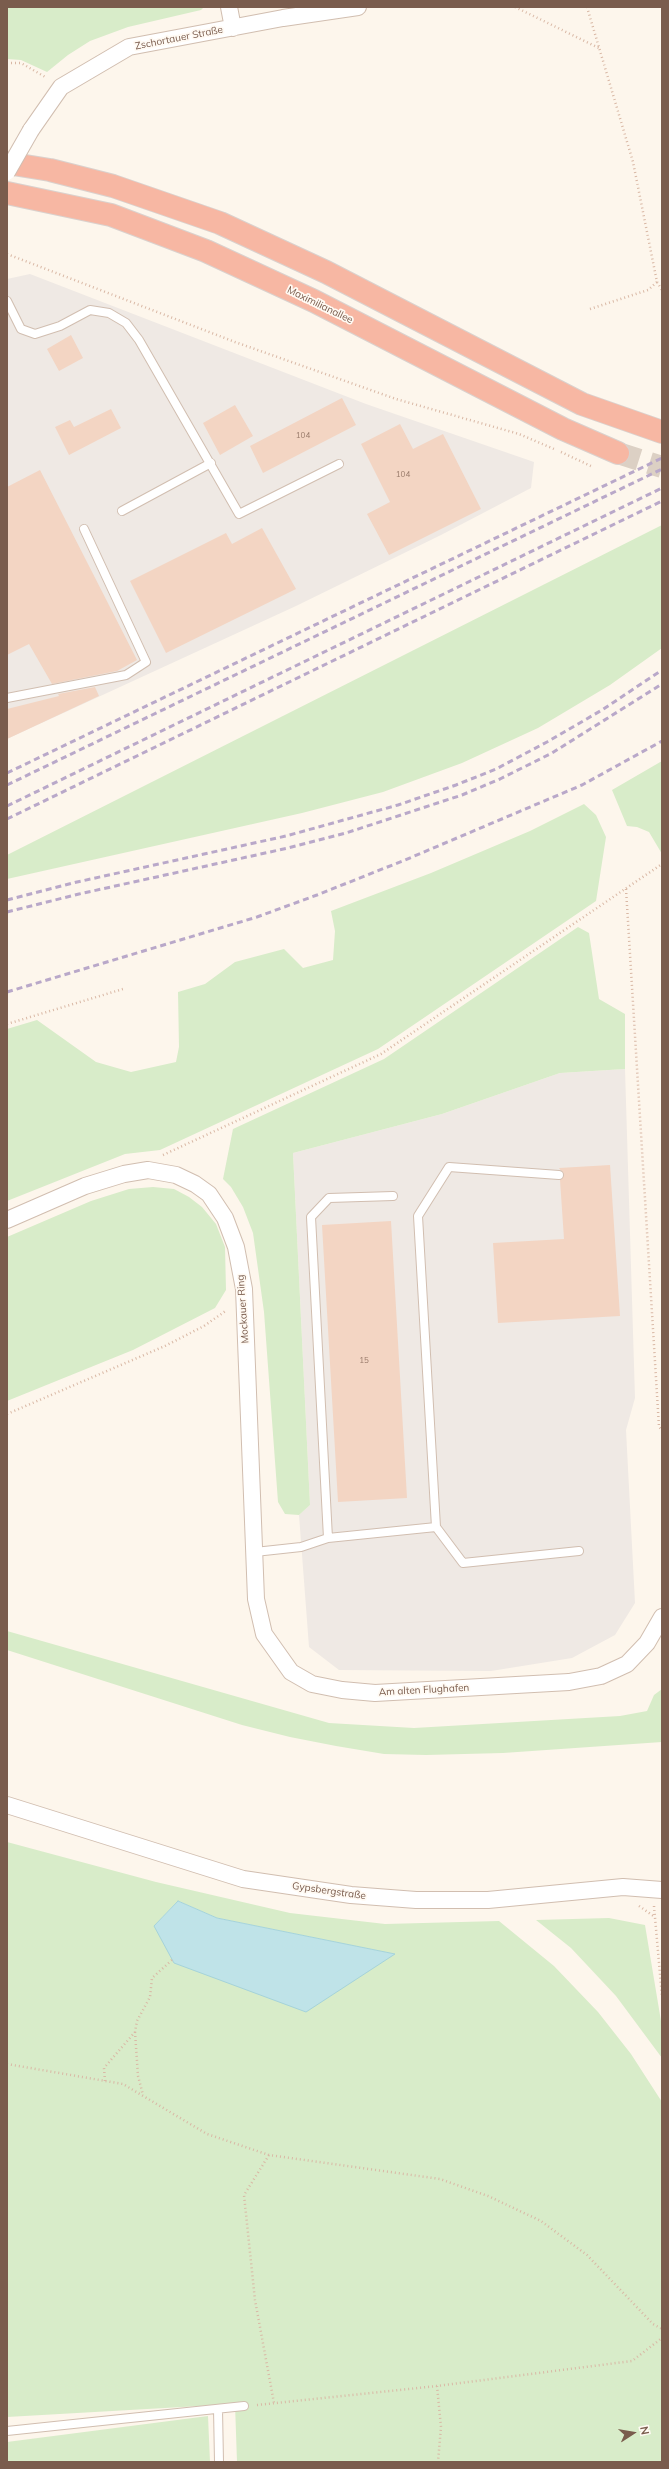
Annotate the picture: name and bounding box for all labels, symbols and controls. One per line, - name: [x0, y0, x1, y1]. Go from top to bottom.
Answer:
- street label: Zschortauer Straße: [134, 24, 224, 52]
- street label: Maximilianallee: [285, 284, 355, 326]
- house number: 104: [296, 431, 310, 441]
- house number: 104: [396, 470, 410, 480]
- street label: Mockauer Ring: [235, 1274, 251, 1344]
- house number: 15: [359, 1356, 369, 1366]
- street label: Am alten Flughafen: [378, 1682, 470, 1698]
- street label: Gypsbergstraße: [291, 1880, 367, 1902]
- north arrow: [613, 2413, 653, 2453]
- text: N: [637, 2425, 652, 2436]

